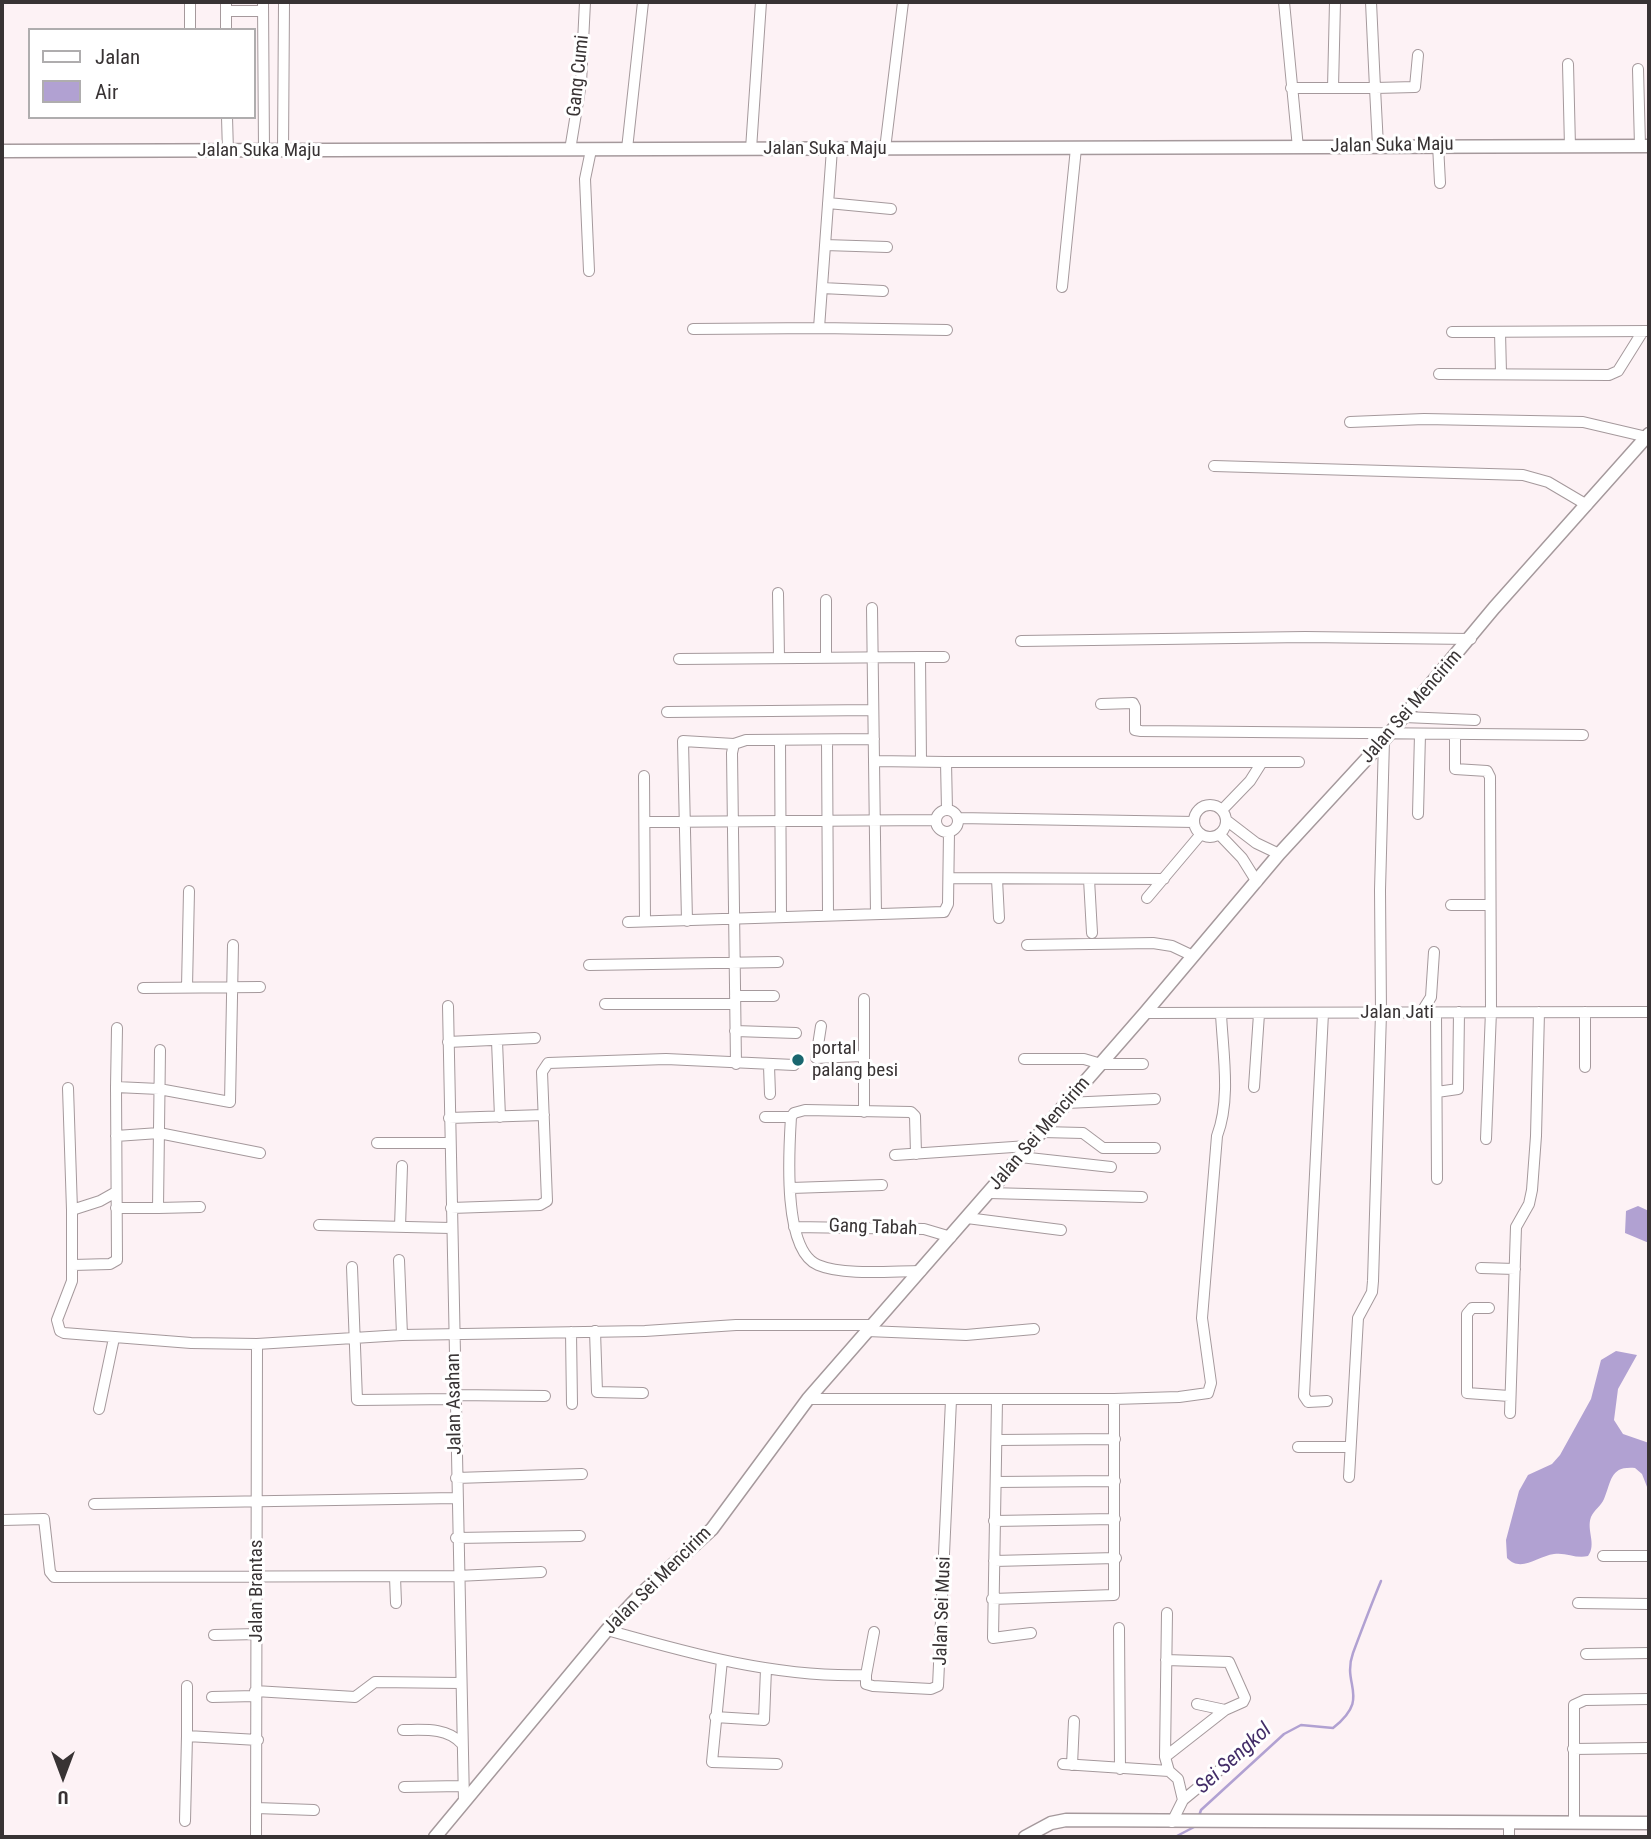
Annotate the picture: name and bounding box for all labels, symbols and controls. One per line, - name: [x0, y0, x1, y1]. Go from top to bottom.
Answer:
- legend: [28, 28, 256, 119]
- street label: Gang Cumi: [563, 34, 595, 118]
- text: Jalan: [95, 45, 140, 69]
- text: Air: [95, 80, 118, 104]
- street label: Jalan Suka Maju: [1330, 134, 1454, 158]
- street label: Jalan Suka Maju: [763, 138, 887, 160]
- street label: Jalan Suka Maju: [197, 140, 321, 162]
- street label: Jalan Sei Mencirim: [1357, 646, 1467, 768]
- street label: Jalan Jati: [1360, 1002, 1434, 1024]
- place label: portal palang besi: [812, 1038, 898, 1082]
- marker: portal palang besi: [790, 1052, 806, 1068]
- street label: Jalan Sei Mencirim: [985, 1073, 1095, 1195]
- street label: Gang Tabah: [828, 1215, 918, 1241]
- street label: Jalan Asahan: [443, 1353, 467, 1455]
- street label: Jalan Sei Mencirim: [599, 1522, 717, 1640]
- street label: Jalan Brantas: [246, 1540, 268, 1642]
- street label: Jalan Sei Musi: [930, 1556, 956, 1666]
- water label: Sei Sengkol: [1191, 1718, 1277, 1800]
- north arrow: [28, 1741, 98, 1811]
- text: U: [58, 1786, 68, 1809]

